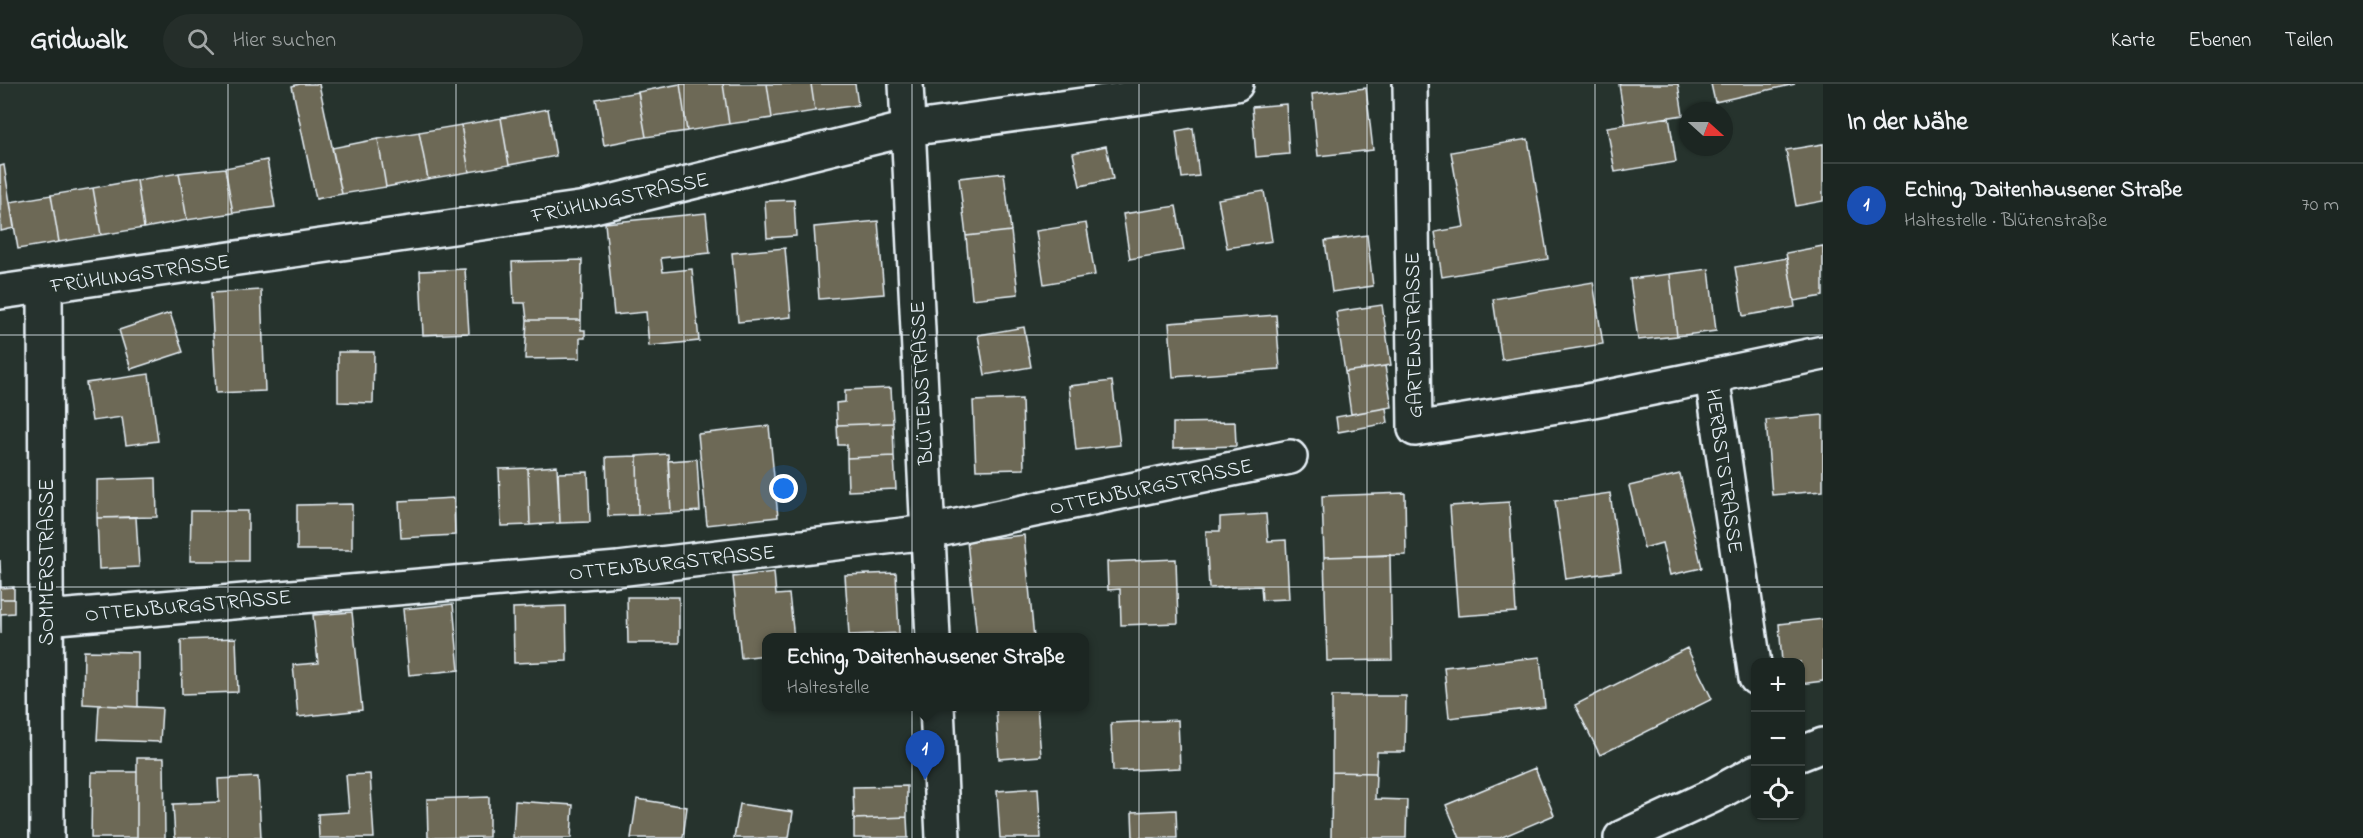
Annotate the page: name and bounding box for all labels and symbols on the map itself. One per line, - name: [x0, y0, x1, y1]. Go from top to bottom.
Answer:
- north arrow: [1679, 102, 1733, 156]
- street label: FRÜHLINGSTRASSE: [528, 166, 712, 233]
- street label: FRÜHLINGSTRASSE: [48, 248, 232, 303]
- street label: GARTENSTRASSE: [1399, 252, 1431, 418]
- street label: BLÜTENSTRASSE: [904, 300, 942, 467]
- street label: HERBSTSTRASSE: [1697, 387, 1749, 556]
- street label: OTTENBURGSTRASSE: [1047, 452, 1256, 524]
- your location: [769, 474, 798, 503]
- street label: SOMMERSTRASSE: [33, 479, 63, 645]
- street label: OTTENBURGSTRASSE: [568, 538, 777, 590]
- street label: OTTENBURGSTRASSE: [84, 583, 293, 631]
- pin: 1: [906, 730, 944, 780]

